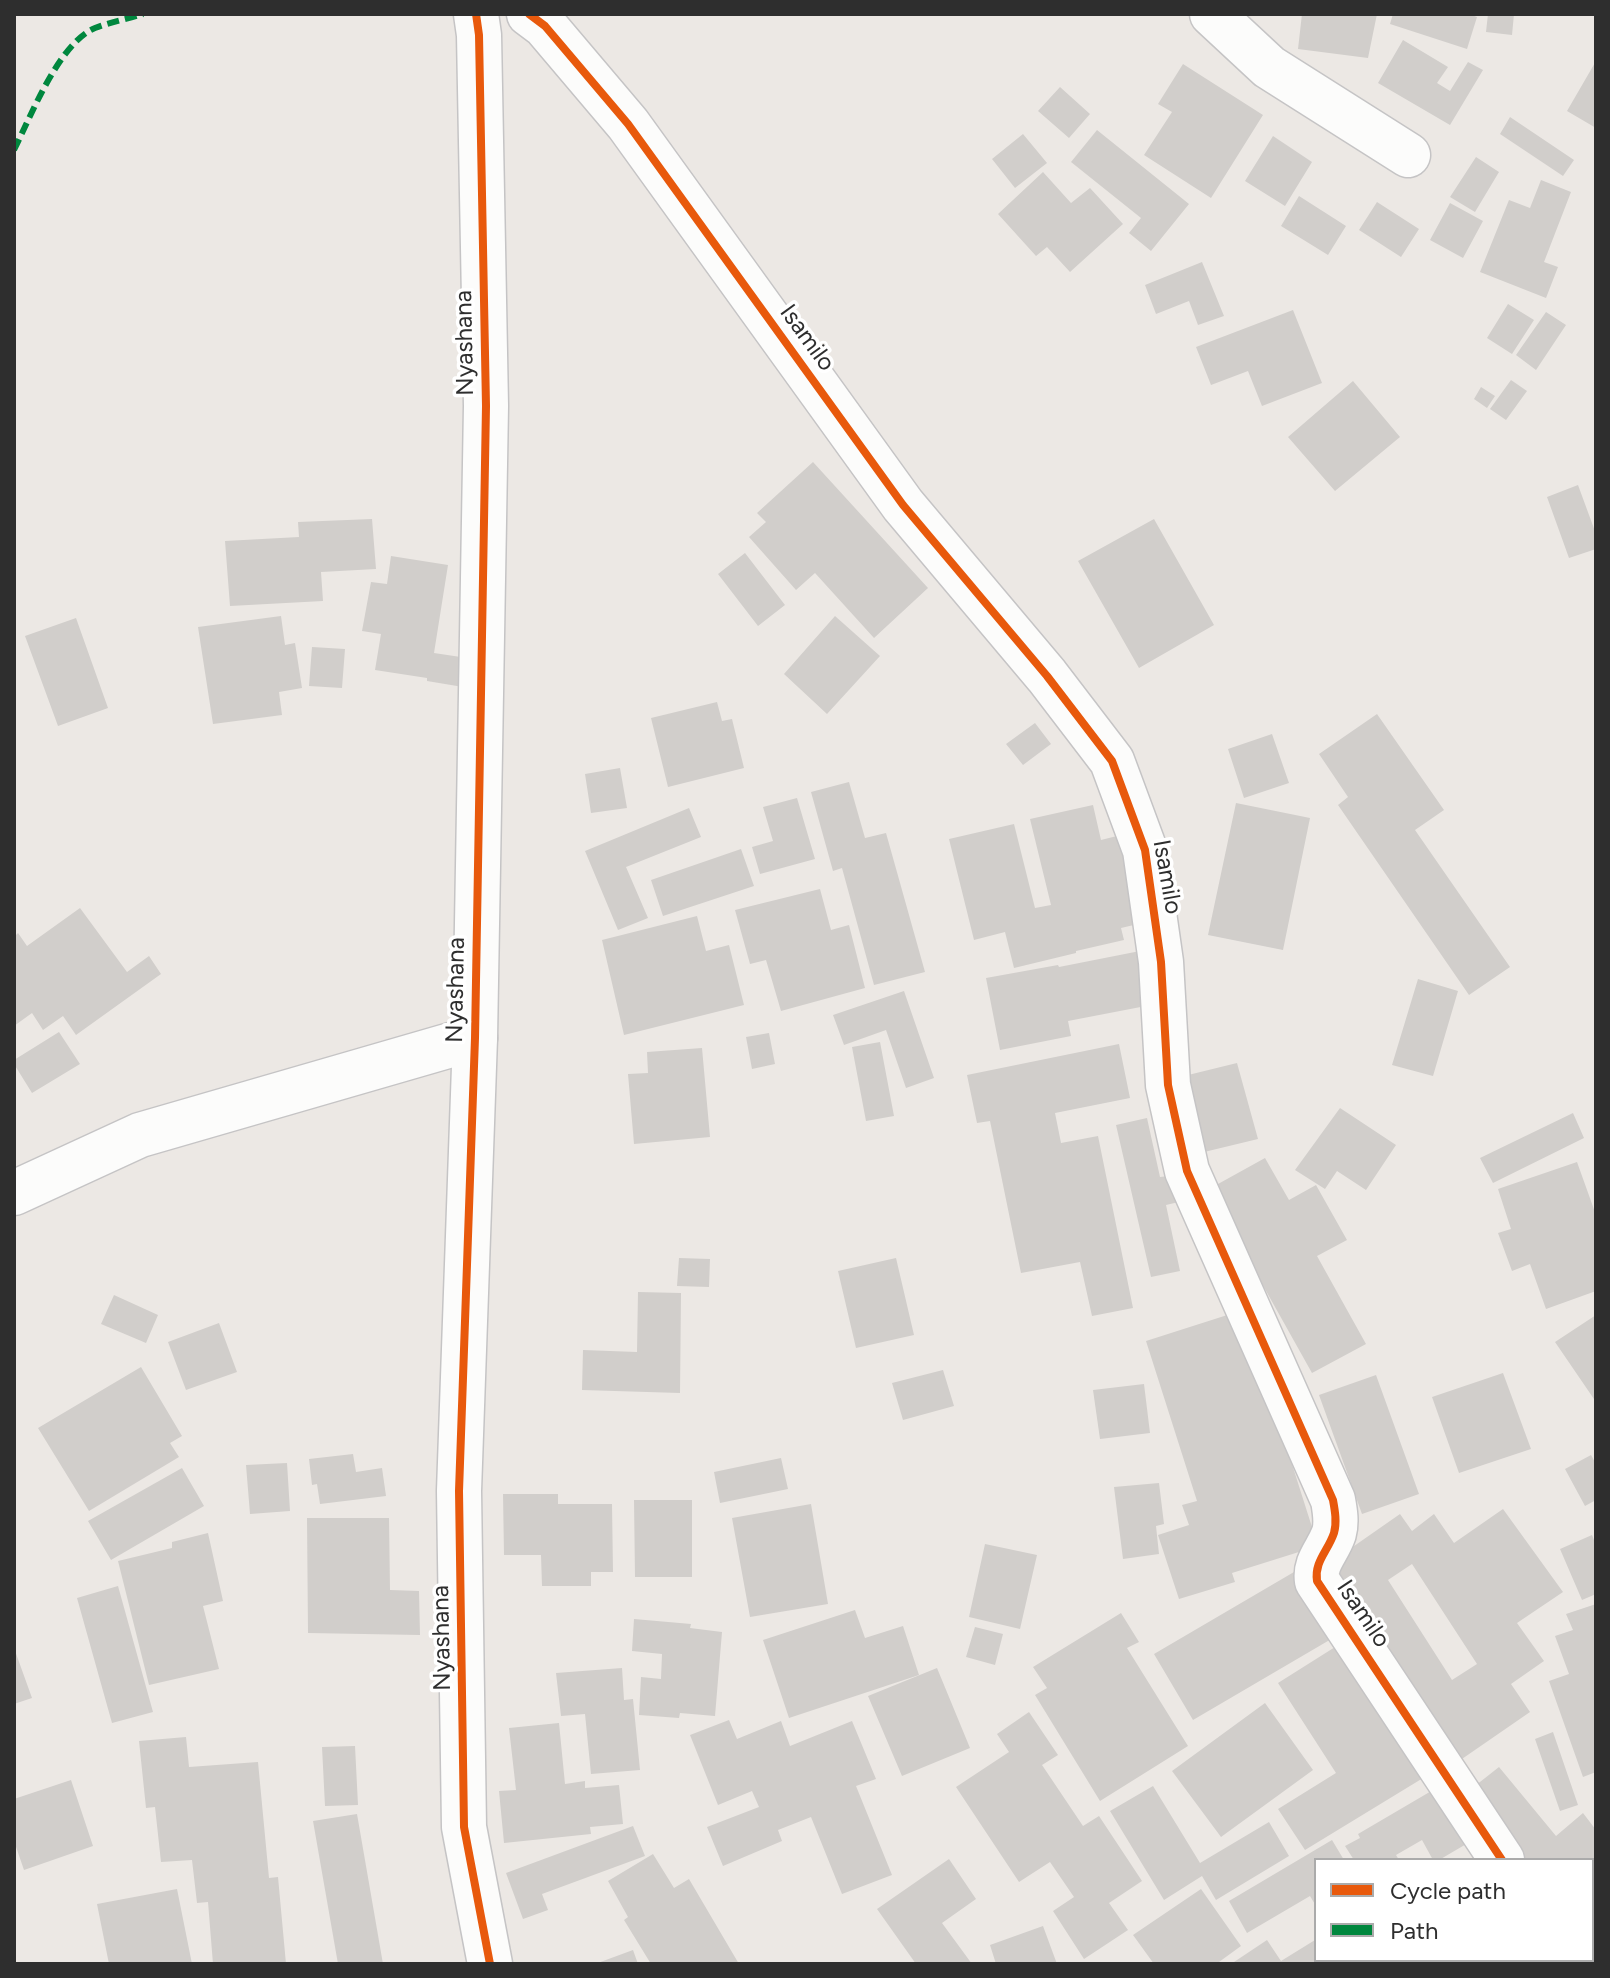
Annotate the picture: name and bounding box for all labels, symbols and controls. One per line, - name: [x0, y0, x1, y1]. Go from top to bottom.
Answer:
- street label: Nyashana: [450, 290, 480, 396]
- street label: Isamilo: [773, 299, 841, 377]
- street label: Isamilo: [1146, 838, 1188, 916]
- street label: Nyashana: [441, 937, 471, 1043]
- street label: Isamilo: [1330, 1575, 1396, 1653]
- street label: Nyashana: [427, 1585, 457, 1691]
- legend: [1314, 1858, 1594, 1962]
- text: Cycle path: [1390, 1876, 1506, 1905]
- text: Path: [1390, 1916, 1438, 1945]

